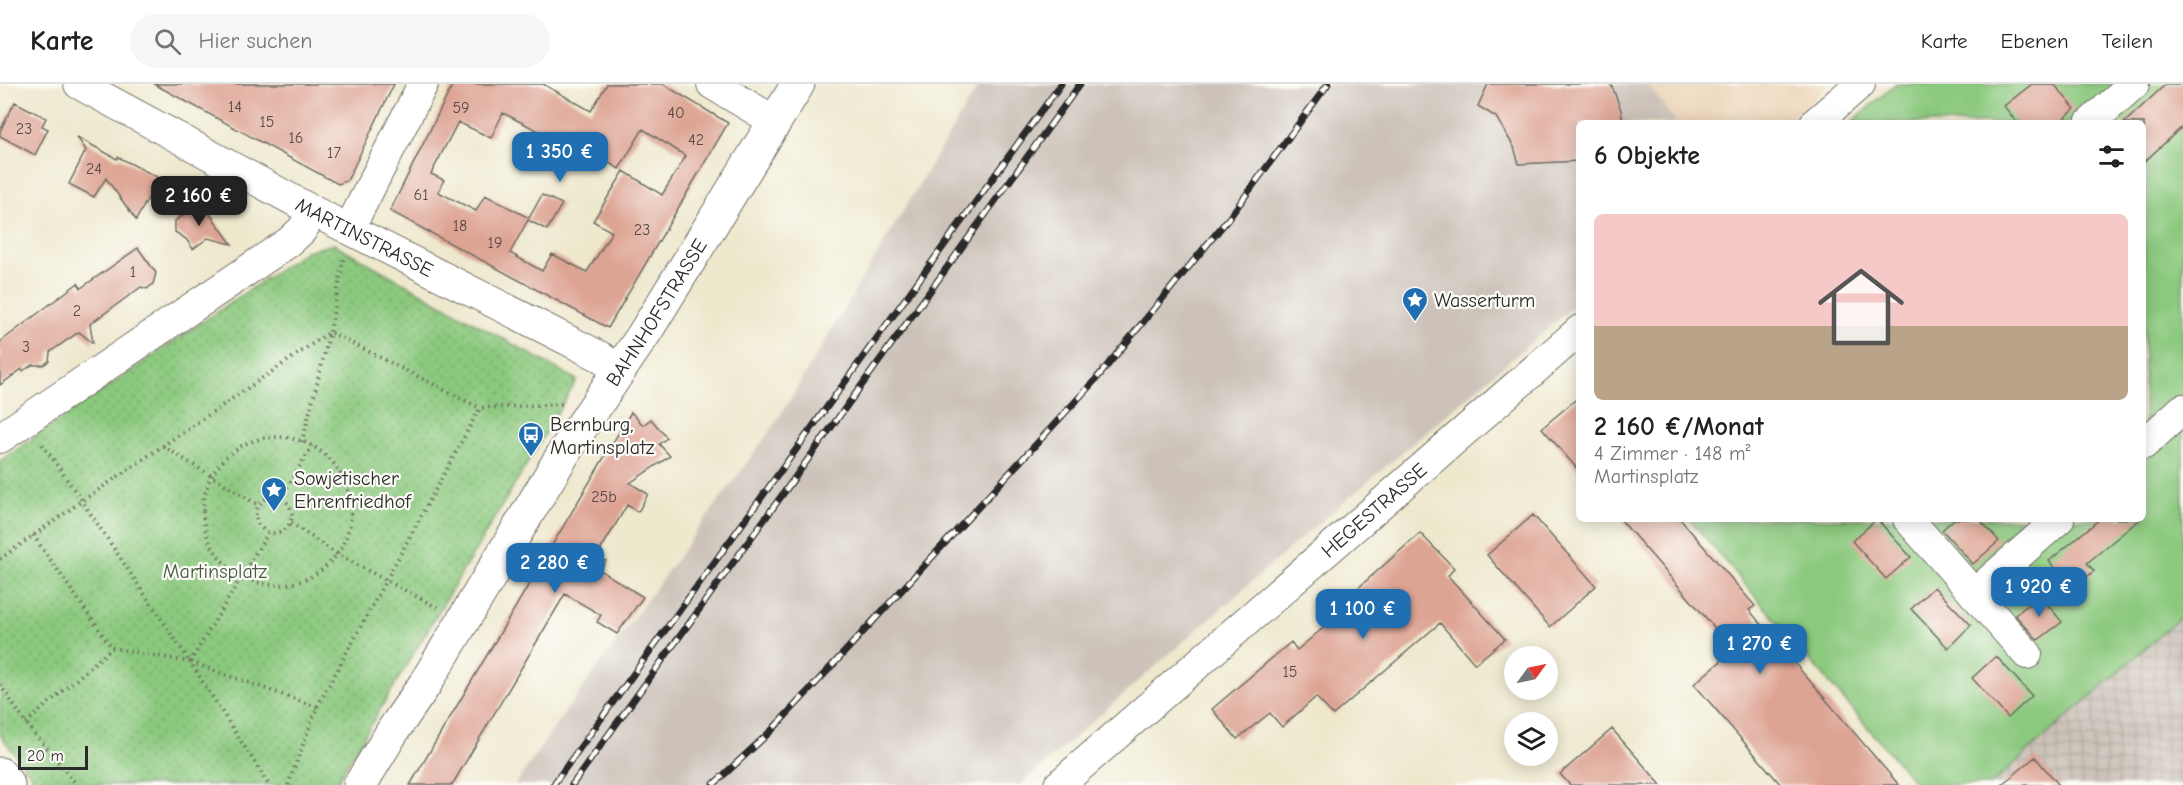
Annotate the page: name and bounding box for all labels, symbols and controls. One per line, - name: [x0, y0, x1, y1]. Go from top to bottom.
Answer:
- search box: [130, 14, 550, 68]
- text: Karte: [30, 25, 94, 57]
- icon: search: [151, 25, 184, 58]
- text: Hier suchen: [199, 28, 313, 54]
- text: Karte: [1921, 29, 1968, 53]
- text: Ebenen: [2001, 29, 2069, 53]
- text: Teilen: [2102, 29, 2153, 53]
- house number: 14: [228, 98, 242, 116]
- house number: 59: [452, 99, 470, 117]
- house number: 40: [667, 104, 685, 122]
- house number: 15: [259, 113, 275, 131]
- house number: 23: [16, 120, 32, 138]
- house number: 16: [288, 129, 304, 147]
- house number: 42: [688, 131, 704, 149]
- pin: 1 350 €: [505, 132, 615, 183]
- text: 1 350 €: [526, 140, 594, 163]
- icon: filters: [2095, 140, 2128, 173]
- text: 6 Objekte: [1594, 141, 1700, 171]
- house number: 17: [327, 144, 341, 162]
- house number: 24: [86, 160, 102, 178]
- pin: 2 160 €: [144, 176, 254, 227]
- text: 2 160 €: [165, 184, 233, 207]
- house number: 61: [413, 186, 429, 204]
- street label: MARTINSTRASSE: [292, 192, 437, 282]
- house number: 18: [453, 217, 467, 235]
- house number: 23: [634, 221, 650, 239]
- house number: 19: [488, 234, 502, 252]
- street label: BAHNHOFSTRASSE: [601, 235, 711, 390]
- icon: home: [1807, 253, 1915, 361]
- house number: 1: [130, 263, 136, 281]
- place icon: Wasserturm: [1400, 285, 1430, 323]
- place label: Wasserturm: [1434, 289, 1535, 312]
- house number: 2: [73, 302, 81, 320]
- house number: 3: [22, 338, 30, 356]
- text: 2 160 €/Monat: [1594, 412, 1764, 442]
- place label: Bernburg, Martinsplatz: [550, 413, 655, 459]
- bus stop icon: Bernburg, Martinsplatz: [516, 420, 546, 458]
- text: 4 Zimmer · 148 m²: [1594, 442, 1751, 465]
- street label: HEGESTRASSE: [1317, 458, 1431, 562]
- text: Martinsplatz: [1594, 465, 1698, 488]
- place label: Sowjetischer Ehrenfriedhof: [294, 467, 412, 513]
- place icon: Sowjetischer Ehrenfriedhof: [259, 475, 289, 513]
- house number: 25b: [591, 488, 617, 506]
- pin: 2 280 €: [500, 543, 610, 594]
- text: 2 280 €: [520, 551, 590, 574]
- park label: Martinsplatz: [163, 560, 268, 583]
- pin: 1 920 €: [1984, 567, 2094, 618]
- text: 1 920 €: [2005, 575, 2073, 598]
- pin: 1 100 €: [1308, 589, 1418, 640]
- text: 1 100 €: [1330, 597, 1396, 620]
- pin: 1 270 €: [1705, 624, 1815, 675]
- text: 1 270 €: [1727, 632, 1793, 655]
- north arrow: [1504, 646, 1558, 700]
- map controls: [1504, 646, 1558, 766]
- house number: 15: [1282, 663, 1298, 681]
- button: layers: [1504, 712, 1558, 766]
- scale bar: [18, 743, 88, 770]
- text: 20 m: [27, 747, 64, 765]

